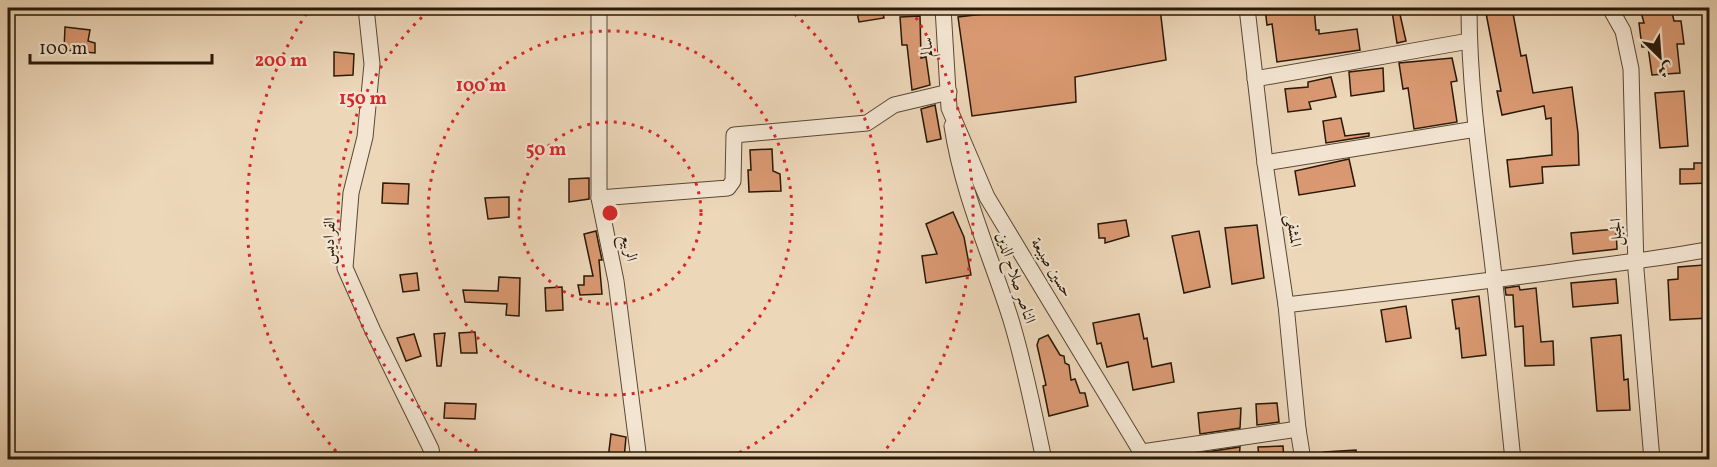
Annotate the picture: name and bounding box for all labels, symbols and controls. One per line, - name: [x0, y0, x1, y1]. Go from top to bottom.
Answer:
- scale bar: [30, 27, 212, 65]
- north arrow: [1630, 27, 1690, 87]
- street label: سالم: [916, 36, 942, 57]
- text: 100 m: [39, 37, 88, 62]
- text: 200 m: [255, 49, 307, 74]
- text: ش: [1654, 55, 1677, 82]
- text: 100 m: [456, 74, 506, 99]
- text: 150 m: [339, 87, 387, 112]
- text: 50 m: [526, 138, 566, 163]
- centre of rings: [600, 203, 620, 223]
- street label: المشفى: [1280, 213, 1306, 249]
- street label: الفراديس: [318, 217, 342, 265]
- street label: الجبل: [1606, 218, 1628, 246]
- street label: الناصر صلاح الدين: [988, 229, 1040, 327]
- street label: الربيع: [611, 232, 642, 264]
- street label: حسين صيبعة: [1025, 234, 1077, 302]

